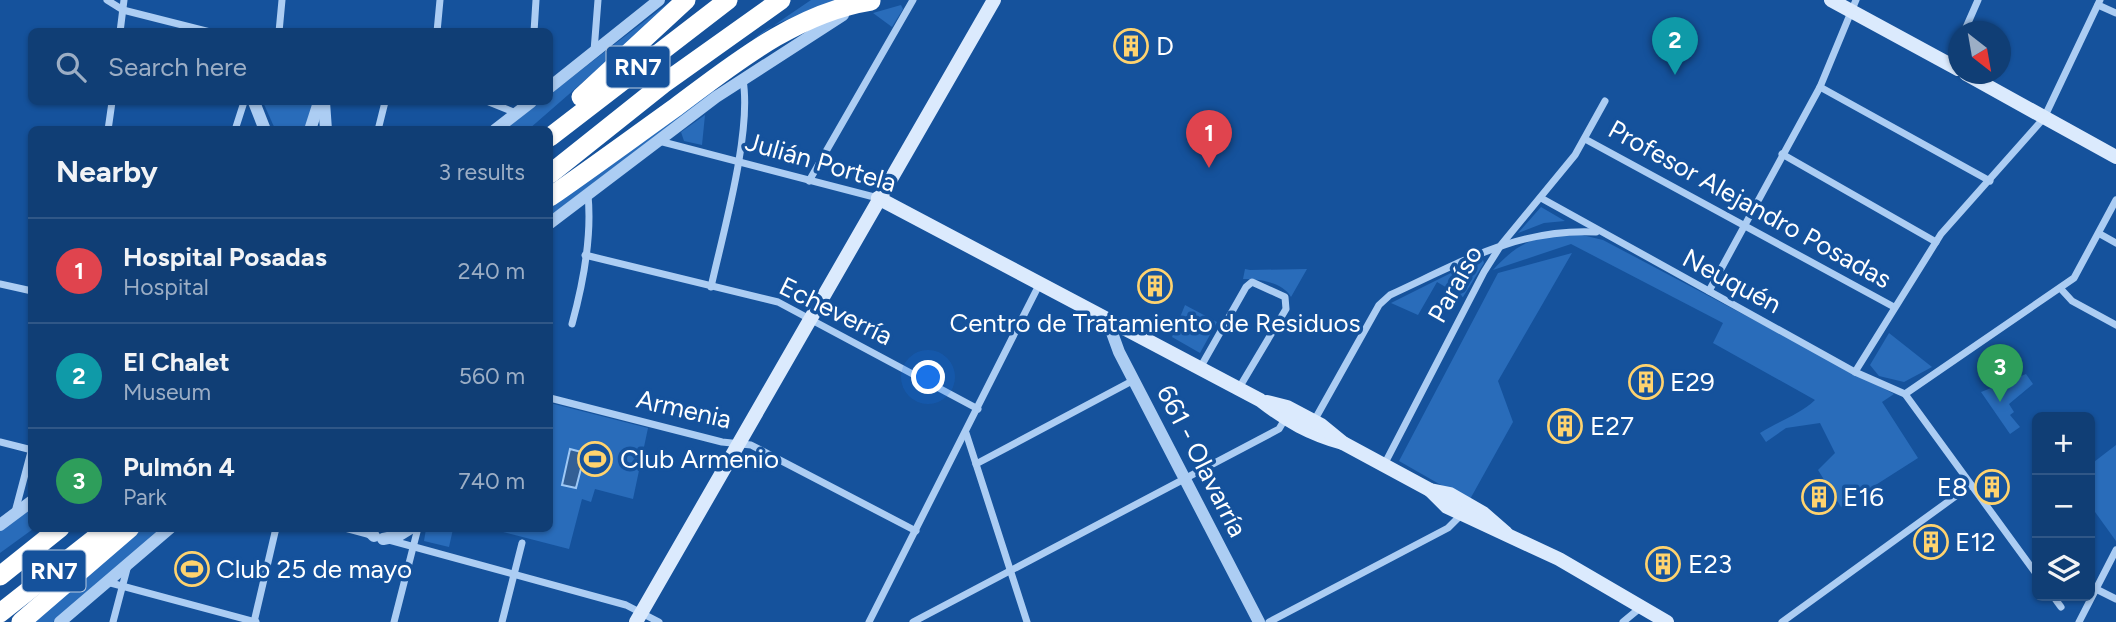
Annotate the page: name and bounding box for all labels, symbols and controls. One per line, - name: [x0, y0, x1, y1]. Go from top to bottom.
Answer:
- pin: 2: [1652, 17, 1698, 75]
- north arrow: [1948, 21, 2011, 84]
- building icon: D: [1112, 27, 1150, 65]
- search box: [28, 28, 553, 105]
- place label: D: [1156, 30, 1174, 62]
- road number: RN7: [606, 46, 670, 88]
- icon: search: [52, 48, 90, 86]
- text: Search here: [108, 51, 247, 83]
- pin: 1: [1186, 110, 1232, 168]
- street label: Profesor Alejandro Posadas: [1603, 113, 1897, 295]
- street label: Julián Portela: [742, 125, 900, 199]
- text: Nearby: [56, 153, 158, 190]
- text: 3 results: [438, 158, 525, 186]
- street label: Paraíso: [1421, 240, 1489, 328]
- text: Hospital Posadas: [123, 241, 327, 273]
- street label: Neuquén: [1677, 242, 1787, 320]
- text: 1: [74, 257, 84, 285]
- text: 240 m: [458, 257, 525, 285]
- building icon: Centro de Tratamiento de Residuos: [1136, 267, 1174, 305]
- street label: Echeverría: [774, 270, 898, 352]
- text: Hospital: [123, 273, 209, 301]
- place label: Centro de Tratamiento de Residuos: [949, 307, 1361, 339]
- pin: 3: [1977, 344, 2023, 402]
- text: El Chalet: [123, 346, 230, 378]
- your location: [911, 360, 945, 394]
- text: 2: [72, 362, 86, 390]
- text: 560 m: [459, 362, 525, 390]
- building icon: E29: [1627, 363, 1665, 401]
- place label: E29: [1670, 366, 1715, 398]
- text: Museum: [123, 378, 211, 406]
- street label: 661 - Olavarría: [1150, 380, 1254, 542]
- street label: Armenia: [633, 383, 735, 435]
- building icon: E27: [1546, 407, 1584, 445]
- place label: E27: [1590, 410, 1634, 442]
- map controls: [2032, 412, 2095, 601]
- button: +: [2032, 412, 2095, 475]
- sports icon: Club Armenio: [576, 440, 614, 478]
- place label: Club Armenio: [620, 443, 779, 475]
- text: Pulmón 4: [123, 451, 235, 483]
- text: 3: [73, 467, 85, 495]
- text: 740 m: [458, 467, 525, 495]
- building icon: E8: [1973, 468, 2011, 506]
- place label: E8: [1937, 471, 1968, 503]
- button: −: [2032, 475, 2095, 538]
- building icon: E16: [1800, 478, 1838, 516]
- place label: E16: [1843, 481, 1884, 513]
- text: Park: [123, 483, 167, 511]
- building icon: E12: [1912, 523, 1950, 561]
- place label: E12: [1955, 526, 1996, 558]
- button: layers: [2032, 538, 2095, 601]
- building icon: E23: [1644, 545, 1682, 583]
- place label: E23: [1688, 548, 1732, 580]
- road number: RN7: [22, 550, 86, 592]
- sports icon: Club 25 de mayo: [173, 550, 211, 588]
- place label: Club 25 de mayo: [216, 553, 412, 585]

